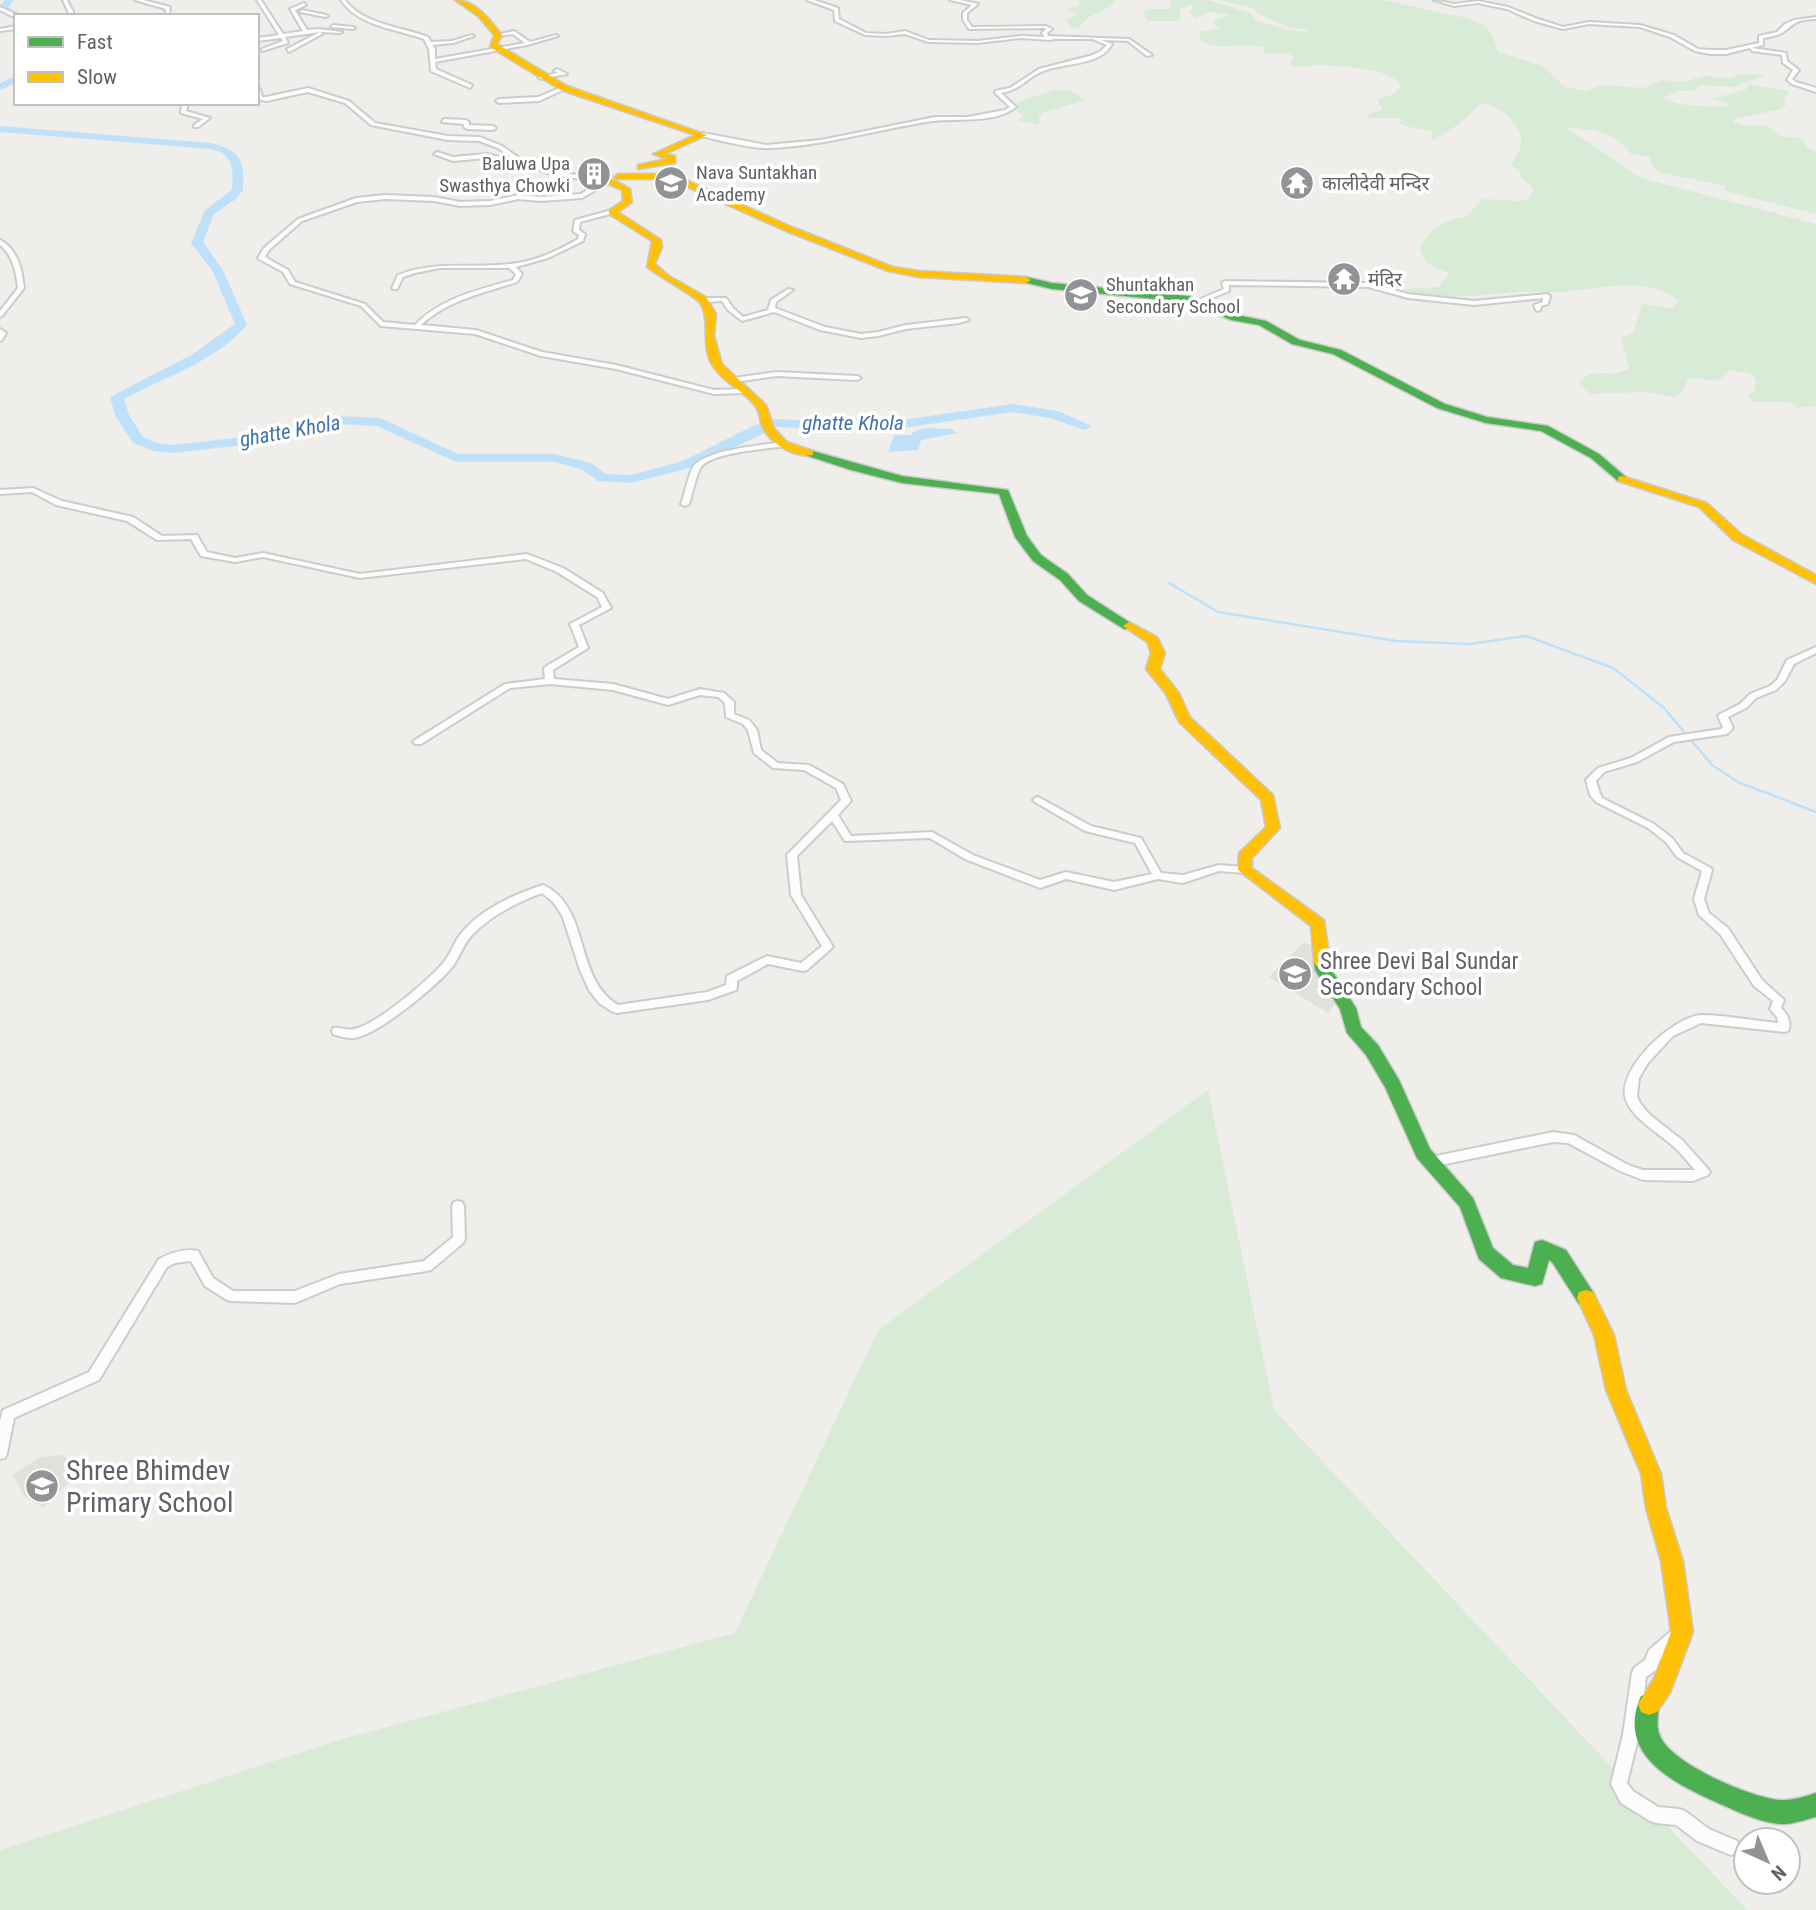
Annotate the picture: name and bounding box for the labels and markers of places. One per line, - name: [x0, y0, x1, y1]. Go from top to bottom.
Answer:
- place label: Baluwa Upa Swasthya Chowki: [439, 152, 570, 197]
- building icon: Baluwa Upa Swasthya Chowki: [575, 155, 613, 193]
- place label: Nava Suntakhan Academy: [696, 161, 817, 206]
- school or university icon: Nava Suntakhan Academy: [652, 164, 690, 202]
- temple icon: कालीदेवी मन्दिर: [1278, 164, 1316, 202]
- place label: कालीदेवी मन्दिर: [1322, 172, 1430, 195]
- temple icon: मंदिर: [1325, 260, 1363, 298]
- place label: मंदिर: [1368, 268, 1403, 291]
- place label: Shuntakhan Secondary School: [1106, 273, 1240, 318]
- school or university icon: Shuntakhan Secondary School: [1062, 276, 1100, 314]
- place label: Shree Devi Bal Sundar Secondary School: [1320, 948, 1519, 1001]
- school or university icon: Shree Devi Bal Sundar Secondary School: [1276, 955, 1314, 993]
- place label: Shree Bhimdev Primary School: [66, 1454, 233, 1519]
- school or university icon: Shree Bhimdev Primary School: [23, 1467, 61, 1505]

